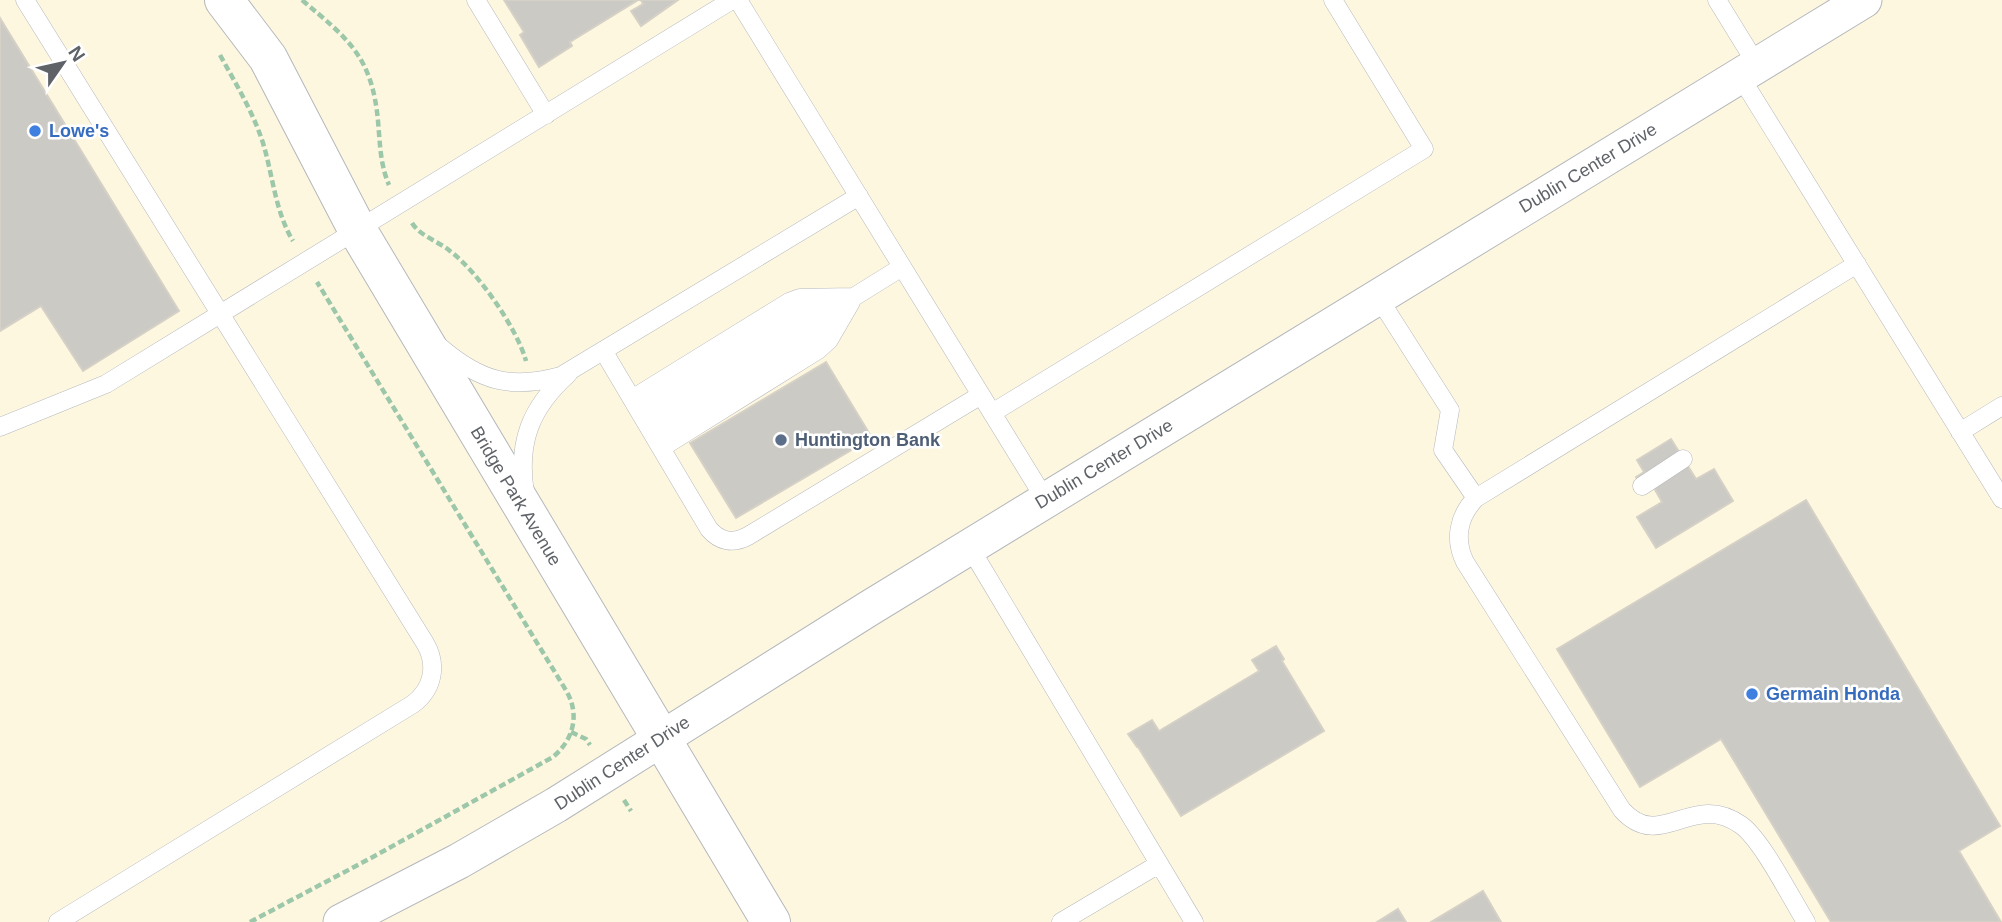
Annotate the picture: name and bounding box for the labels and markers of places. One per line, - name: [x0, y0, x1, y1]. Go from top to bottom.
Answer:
- place label: Lowe's: [49, 121, 109, 141]
- marker: Lowe's: [27, 123, 43, 139]
- place label: Huntington Bank: [795, 430, 941, 450]
- marker: Huntington Bank: [773, 432, 789, 448]
- place label: Germain Honda: [1766, 684, 1901, 704]
- marker: Germain Honda: [1744, 686, 1760, 702]

